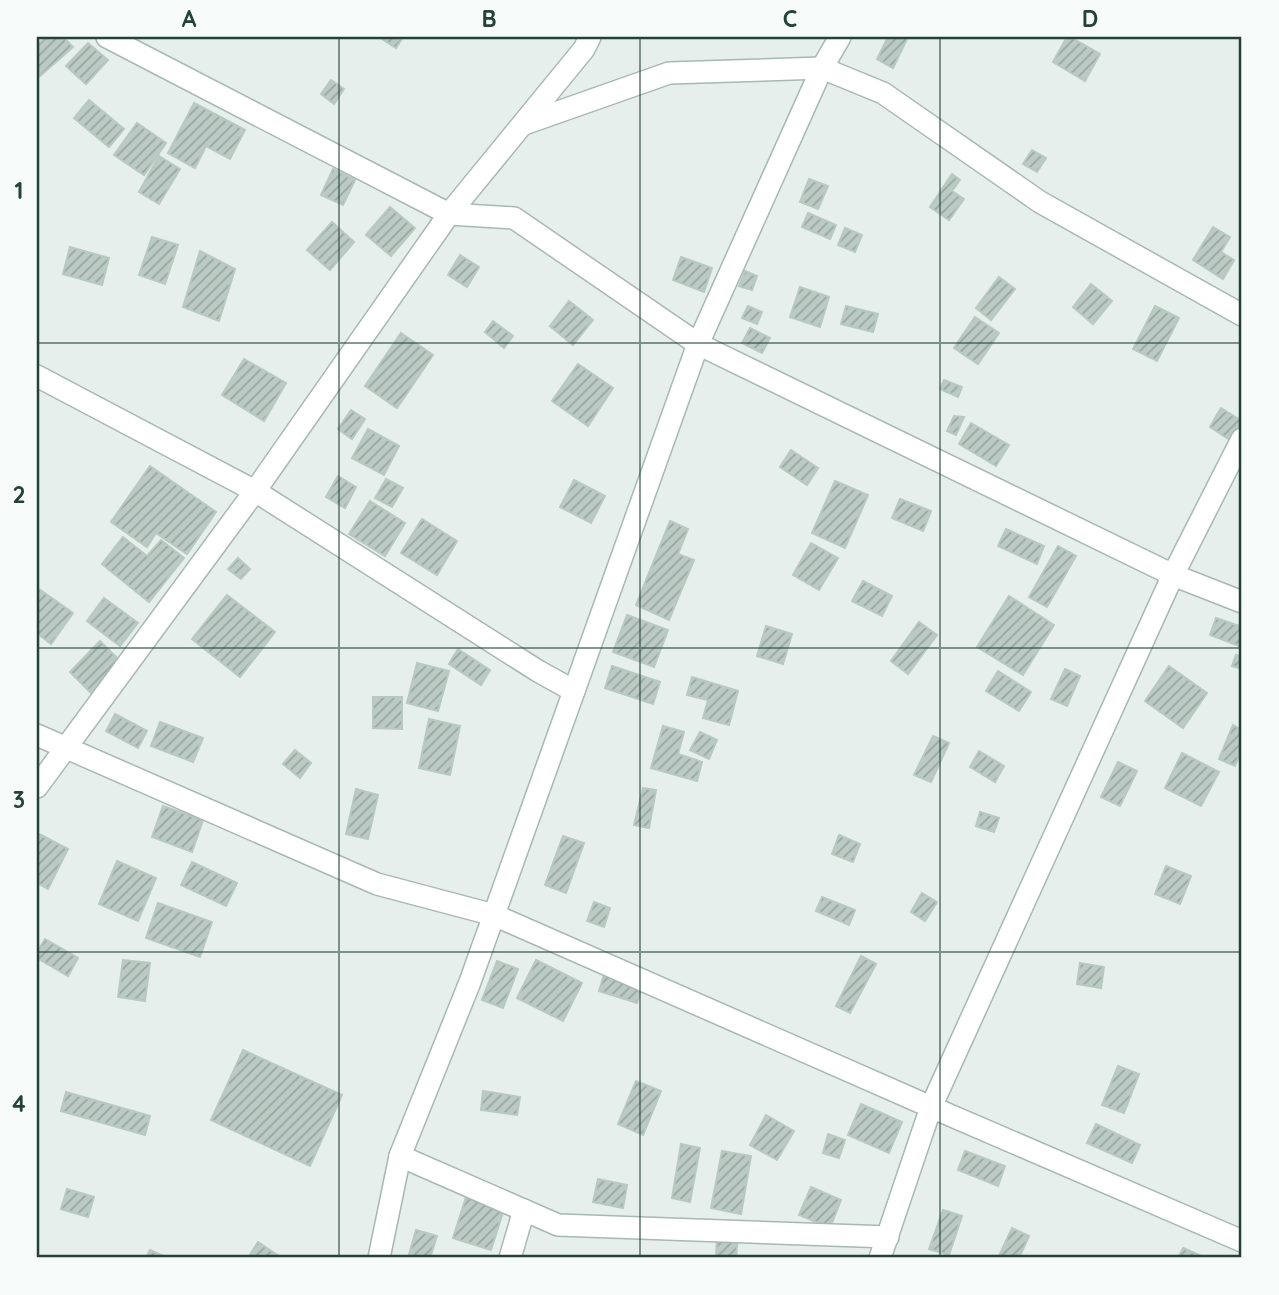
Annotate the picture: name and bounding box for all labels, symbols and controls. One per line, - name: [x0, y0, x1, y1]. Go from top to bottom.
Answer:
- text: A: [182, 4, 197, 33]
- text: B: [481, 4, 497, 33]
- text: C: [783, 4, 797, 33]
- text: D: [1082, 4, 1098, 33]
- text: 1: [15, 176, 23, 205]
- text: 2: [12, 480, 26, 509]
- text: 3: [13, 785, 25, 814]
- text: 4: [12, 1089, 26, 1118]

